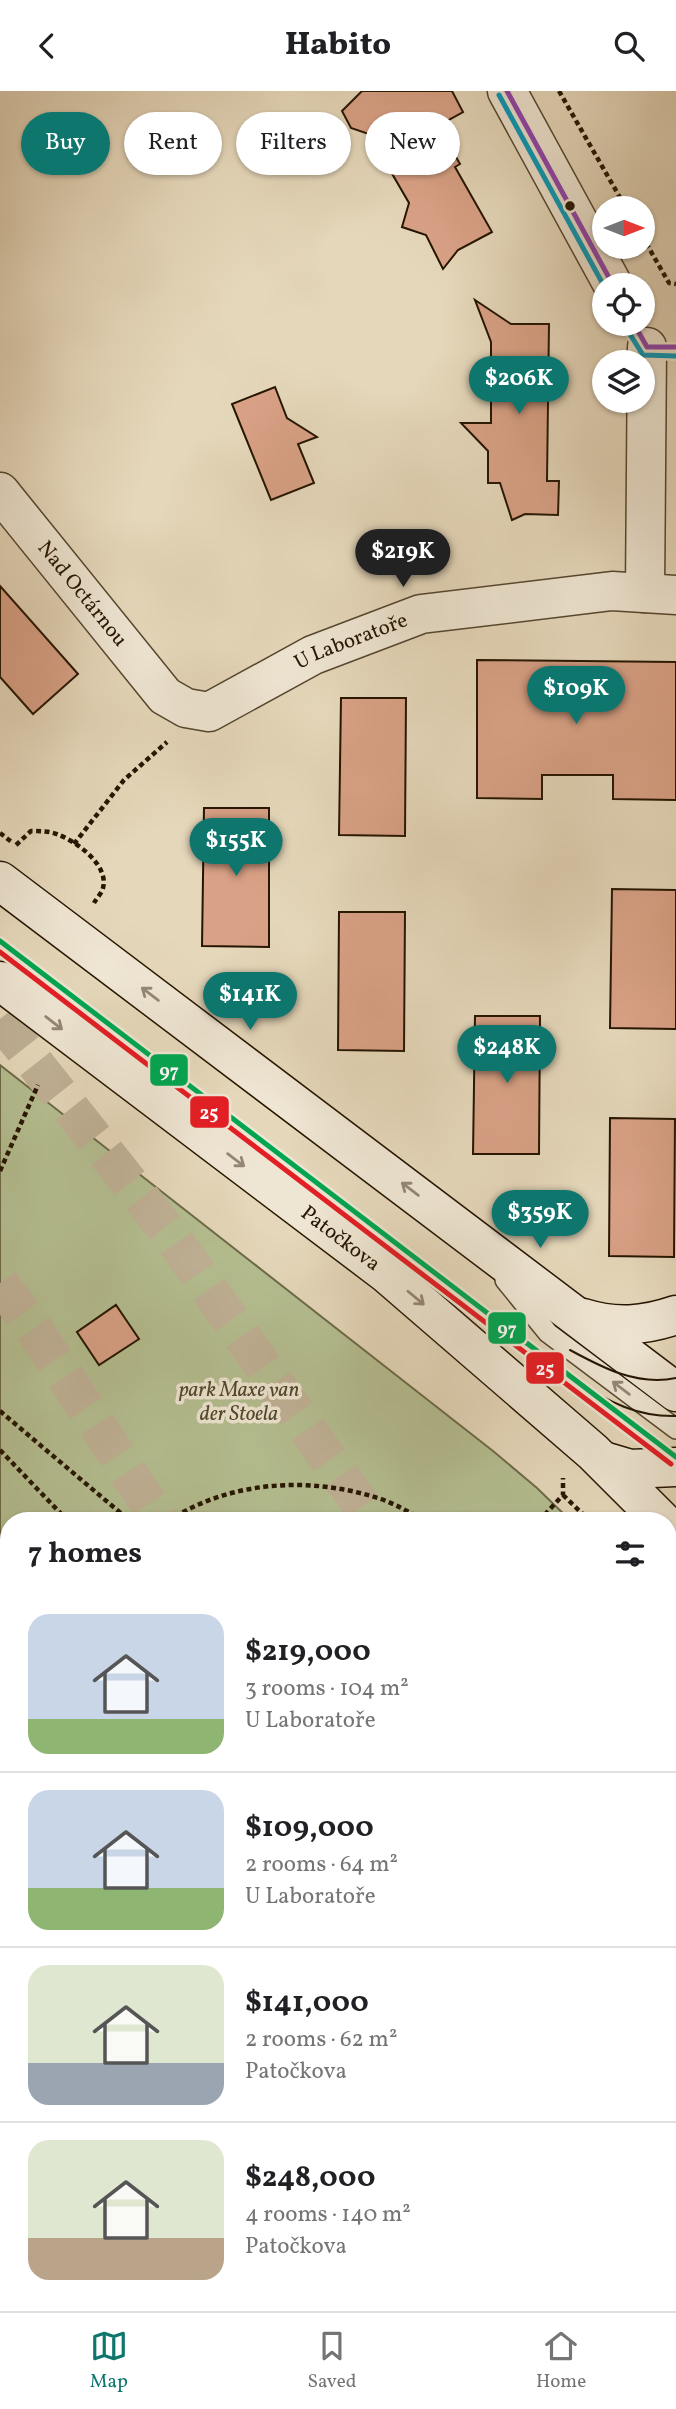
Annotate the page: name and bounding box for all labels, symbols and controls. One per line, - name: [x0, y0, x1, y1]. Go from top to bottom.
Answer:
- text: Habito: [285, 24, 391, 68]
- icon: back: [28, 27, 66, 65]
- icon: search: [610, 27, 648, 65]
- chip: Buy: [21, 112, 110, 175]
- chip: Rent: [124, 112, 222, 175]
- chip: Filters: [236, 112, 351, 175]
- chip: New: [365, 112, 460, 175]
- north arrow: [592, 196, 654, 259]
- map controls: [592, 196, 655, 413]
- unlabelled marker: [563, 199, 577, 213]
- button: locate: [592, 273, 655, 336]
- button: layers: [592, 350, 655, 413]
- pin: $206K: [470, 357, 568, 416]
- text: $206K: [485, 363, 553, 395]
- pin: $219K: [354, 529, 452, 589]
- street label: Nad Octárnou: [31, 535, 134, 653]
- text: $219K: [371, 536, 435, 568]
- street label: U Laboratoře: [289, 606, 412, 677]
- pin: $109K: [527, 667, 625, 726]
- text: $109K: [543, 673, 609, 705]
- pin: $155K: [187, 819, 285, 878]
- text: $155K: [206, 825, 266, 857]
- pin: $141K: [201, 972, 299, 1032]
- text: $141K: [219, 979, 281, 1011]
- one-way arrow: [141, 987, 160, 1001]
- one-way arrow: [44, 1016, 63, 1031]
- pin: $248K: [458, 1025, 556, 1085]
- text: $248K: [473, 1032, 541, 1064]
- line badge: 97: [149, 1053, 189, 1087]
- text: 97: [159, 1059, 179, 1085]
- line badge: 25: [189, 1095, 230, 1129]
- text: 25: [199, 1101, 219, 1127]
- one-way arrow: [226, 1153, 244, 1168]
- one-way arrow: [401, 1182, 420, 1197]
- pin: $359K: [491, 1191, 589, 1250]
- text: $359K: [508, 1197, 572, 1229]
- street label: Patočkova: [295, 1199, 386, 1278]
- one-way arrow: [407, 1290, 425, 1306]
- line badge: 97: [487, 1311, 527, 1345]
- text: 97: [497, 1317, 517, 1343]
- line badge: 25: [525, 1351, 565, 1385]
- text: 25: [535, 1357, 555, 1383]
- park label: park Maxe van der Stoela: [179, 1376, 299, 1429]
- one-way arrow: [612, 1381, 631, 1396]
- text: 7 homes: [28, 1533, 142, 1575]
- icon: filters: [611, 1535, 649, 1573]
- text: $219,000: [245, 1631, 371, 1673]
- icon: home: [84, 1642, 168, 1726]
- text: 3 rooms · 104 m²: [245, 1673, 409, 1705]
- text: U Laboratoře: [245, 1705, 376, 1737]
- text: $109,000: [245, 1807, 374, 1849]
- icon: home: [84, 1818, 168, 1902]
- text: 2 rooms · 64 m²: [245, 1849, 398, 1881]
- text: U Laboratoře: [245, 1881, 376, 1913]
- text: $141,000: [245, 1982, 369, 2024]
- icon: home: [84, 1993, 168, 2077]
- text: 2 rooms · 62 m²: [245, 2024, 397, 2056]
- text: Patočkova: [245, 2056, 347, 2088]
- text: $248,000: [245, 2157, 375, 2199]
- icon: home: [84, 2168, 168, 2252]
- text: 4 rooms · 140 m²: [245, 2199, 411, 2231]
- text: Patočkova: [245, 2231, 347, 2263]
- tab: Map: [90, 2327, 128, 2395]
- tab: Saved: [307, 2327, 356, 2395]
- tab: Home: [536, 2327, 586, 2395]

